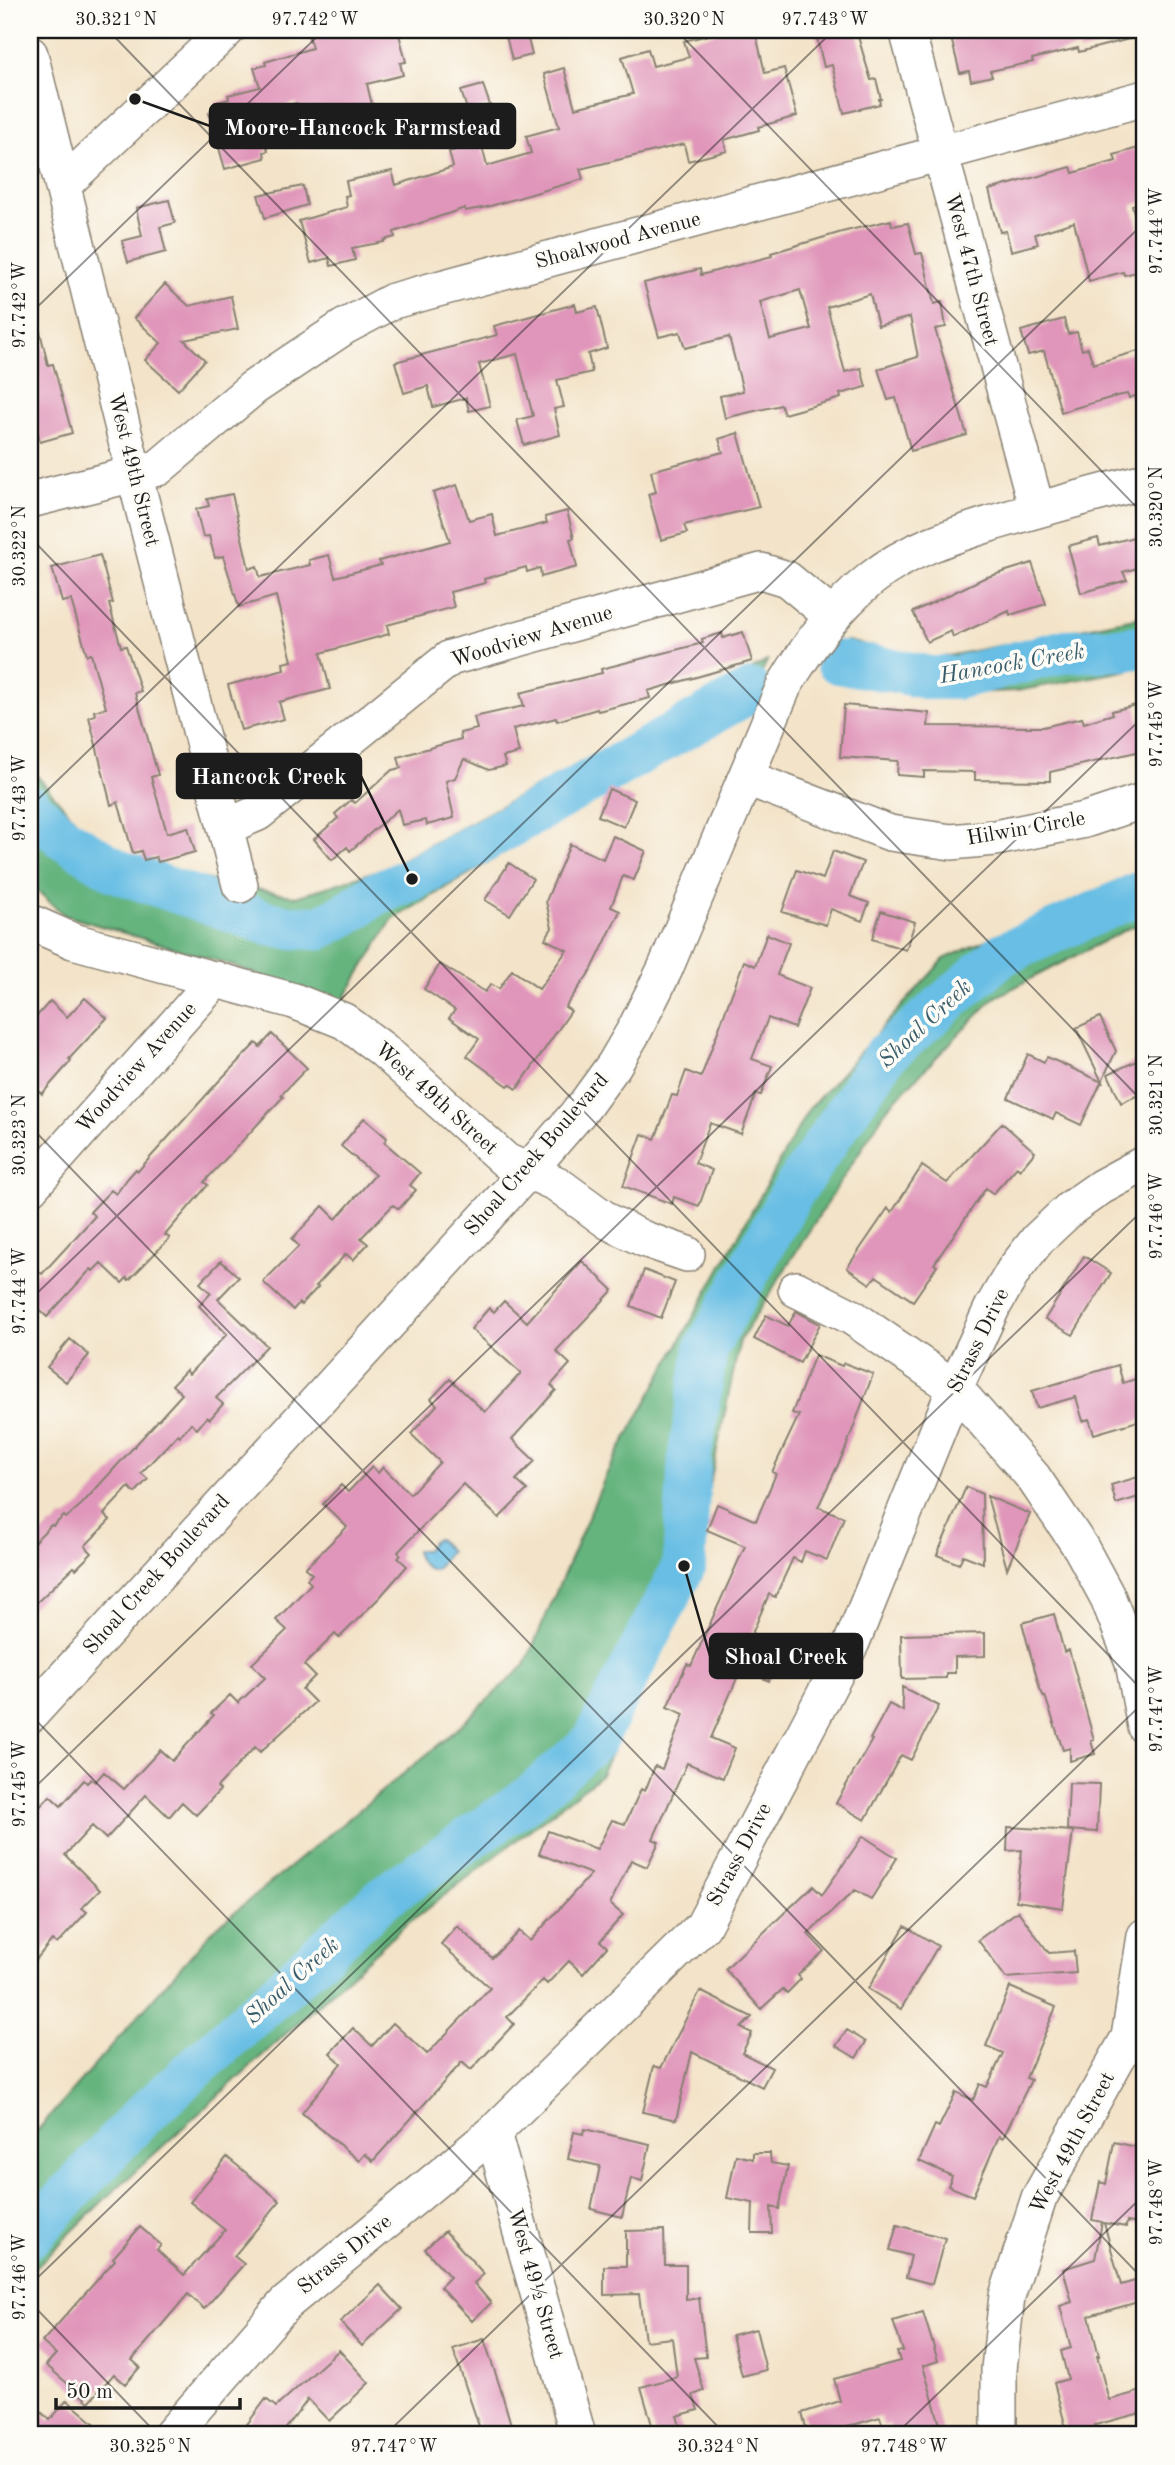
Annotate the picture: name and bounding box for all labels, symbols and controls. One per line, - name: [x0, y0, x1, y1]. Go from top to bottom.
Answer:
- text: 30.321°N: [75, 11, 157, 29]
- text: 97.742°W: [272, 11, 358, 29]
- text: 30.320°N: [643, 11, 725, 29]
- text: 97.743°W: [782, 11, 868, 29]
- callout: Moore-Hancock Farmstead: [210, 104, 515, 148]
- text: Moore-Hancock Farmstead: [225, 117, 501, 140]
- text: 97.744°W: [1148, 188, 1166, 274]
- street label: West 47th Street: [941, 191, 1001, 349]
- street label: Shoalwood Avenue: [533, 209, 703, 273]
- text: 97.742°W: [11, 262, 29, 348]
- street label: West 49th Street: [104, 391, 162, 549]
- text: 30.320°N: [1148, 466, 1166, 548]
- text: 30.322°N: [11, 505, 29, 587]
- street label: Woodview Avenue: [449, 602, 615, 672]
- water label: Hancock Creek: [937, 640, 1086, 688]
- text: 97.745°W: [1148, 681, 1166, 767]
- callout: Hancock Creek: [177, 754, 361, 798]
- text: 97.743°W: [11, 755, 29, 841]
- text: Hancock Creek: [191, 766, 347, 789]
- street label: Hilwin Circle: [965, 808, 1087, 850]
- water label: Shoal Creek: [874, 976, 976, 1072]
- street label: Woodview Avenue: [73, 999, 201, 1137]
- street label: West 49th Street: [371, 1039, 501, 1159]
- text: 30.321°N: [1148, 1054, 1166, 1136]
- street label: Shoal Creek Boulevard: [461, 1070, 613, 1240]
- text: 30.323°N: [11, 1094, 29, 1176]
- text: 97.746°W: [1148, 1173, 1166, 1259]
- text: 97.744°W: [11, 1248, 29, 1334]
- street label: Strass Drive: [945, 1285, 1013, 1397]
- street label: Shoal Creek Boulevard: [80, 1491, 234, 1659]
- callout: Shoal Creek: [710, 1634, 862, 1678]
- text: Shoal Creek: [724, 1646, 848, 1669]
- text: 97.747°W: [1148, 1666, 1166, 1752]
- text: 97.745°W: [11, 1741, 29, 1827]
- street label: Strass Drive: [704, 1800, 776, 1910]
- water label: Shoal Creek: [241, 1933, 343, 2029]
- street label: West 49th Street: [1027, 2069, 1119, 2217]
- text: 97.748°W: [1148, 2159, 1166, 2245]
- street label: West 49½ Street: [503, 2206, 567, 2362]
- street label: Strass Drive: [294, 2211, 396, 2299]
- text: 97.746°W: [11, 2234, 29, 2320]
- scale bar: [56, 2367, 240, 2411]
- text: 50 m: [66, 2382, 113, 2403]
- text: 30.325°N: [109, 2438, 191, 2456]
- text: 97.747°W: [351, 2438, 437, 2456]
- text: 30.324°N: [677, 2438, 759, 2456]
- text: 97.748°W: [861, 2438, 947, 2456]

